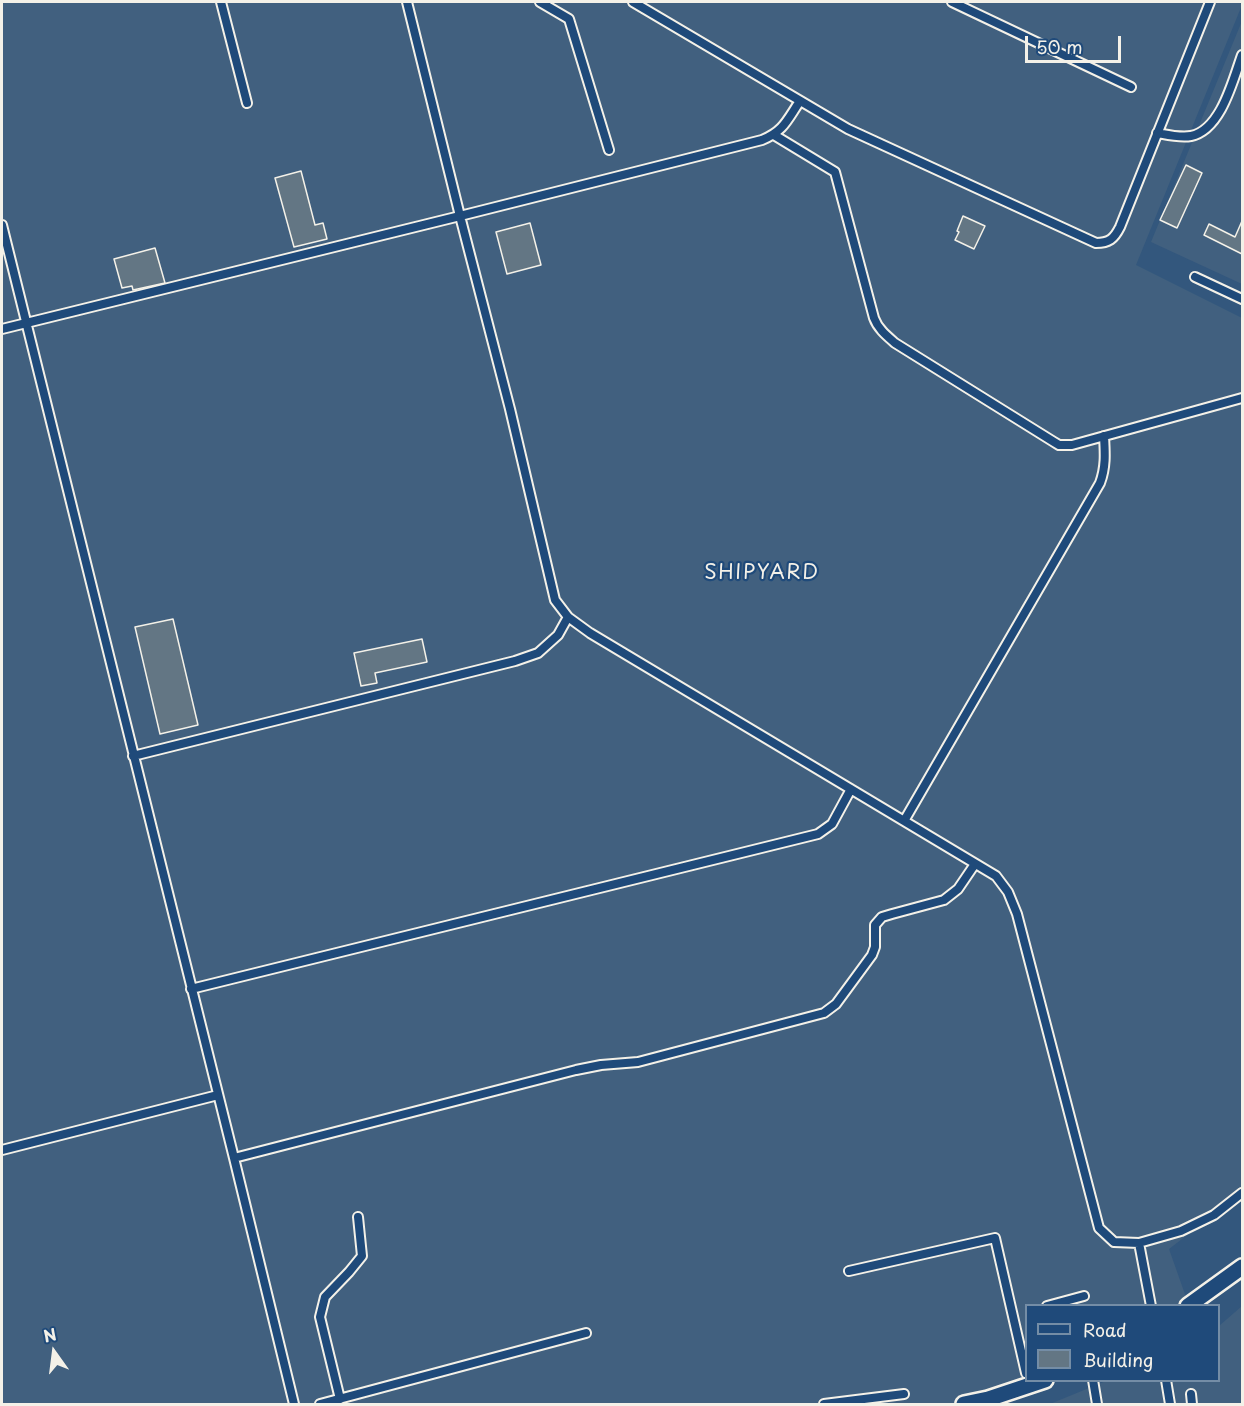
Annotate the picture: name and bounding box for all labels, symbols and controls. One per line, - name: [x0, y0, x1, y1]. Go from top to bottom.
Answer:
- scale bar: [1028, 24, 1124, 62]
- text: 50 m: [1036, 33, 1083, 60]
- district label: SHIPYARD: [705, 561, 819, 585]
- legend: [1025, 1304, 1220, 1382]
- text: Road: [1083, 1316, 1127, 1343]
- text: N: [41, 1321, 59, 1348]
- north arrow: [24, 1322, 84, 1382]
- text: Building: [1083, 1346, 1153, 1373]

